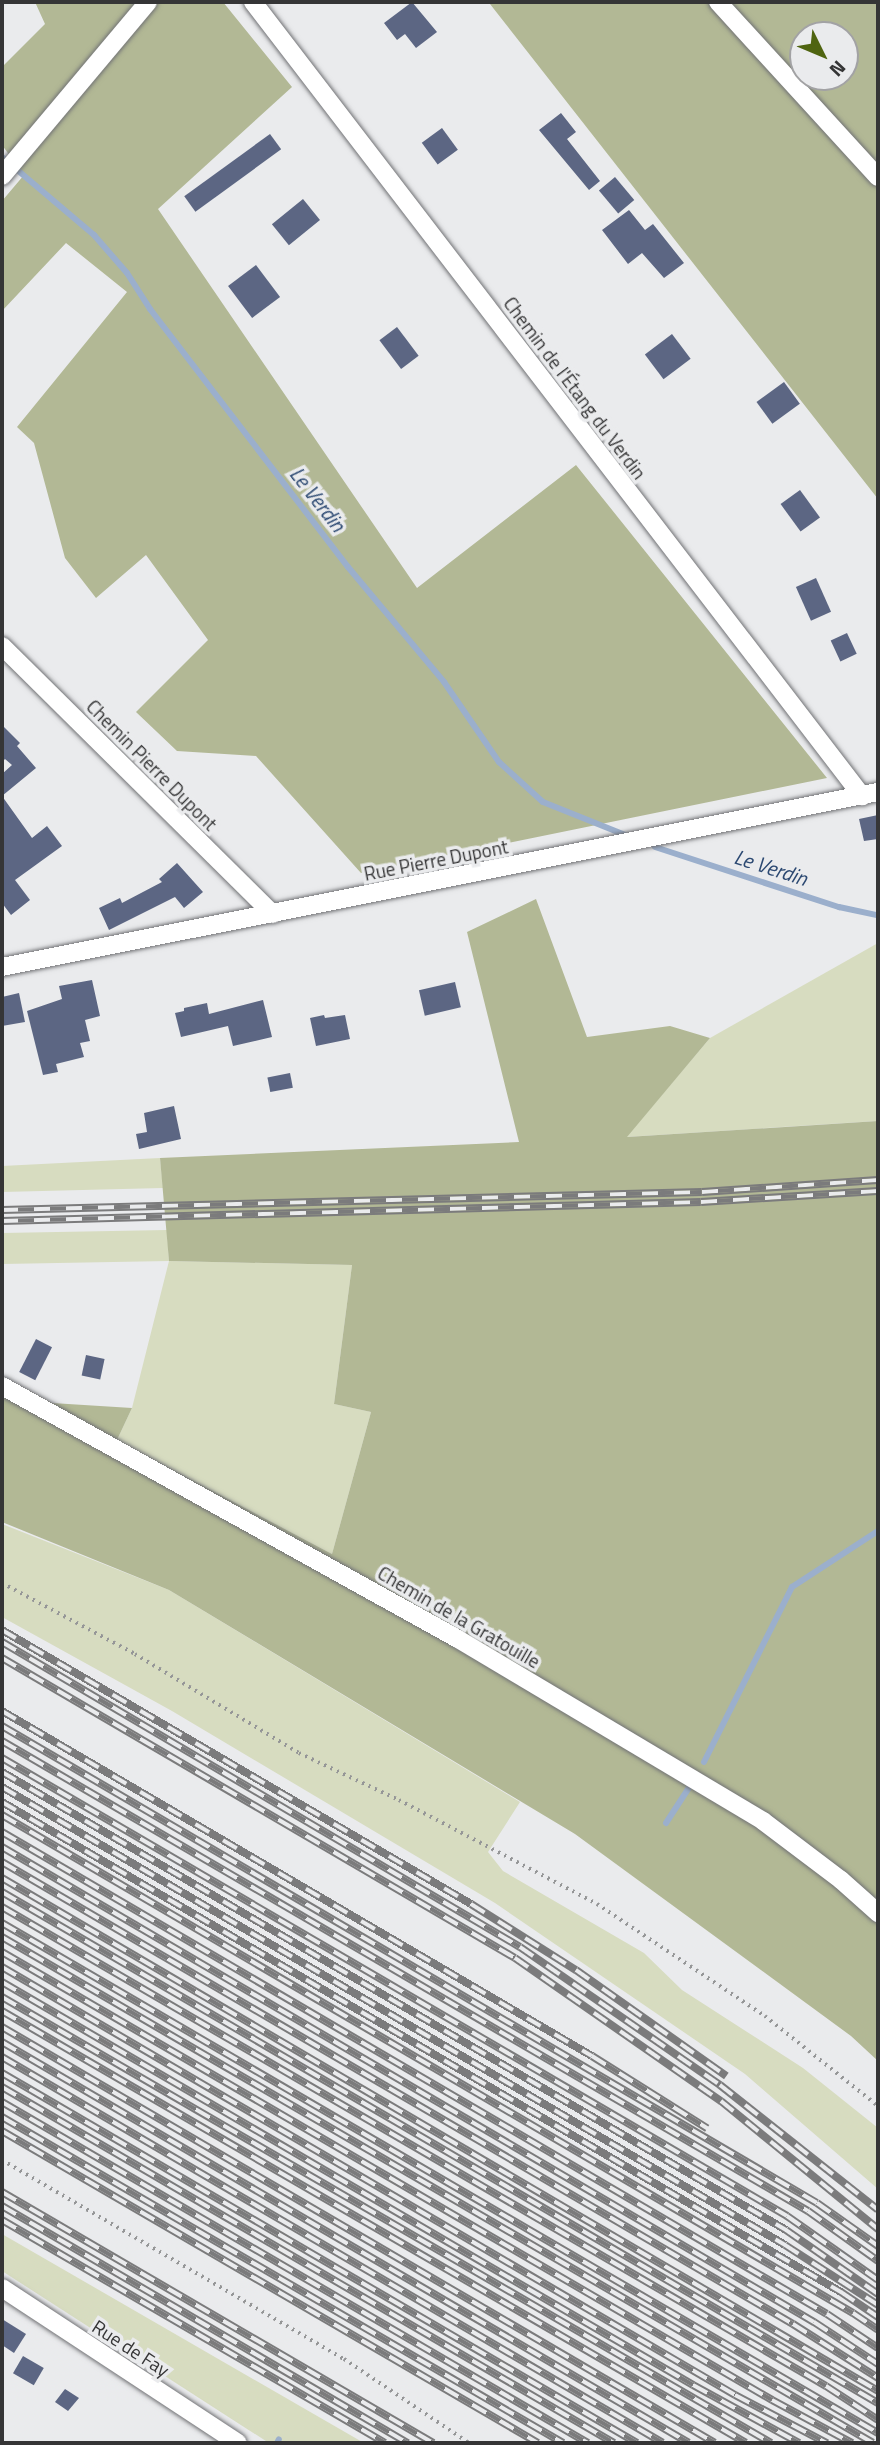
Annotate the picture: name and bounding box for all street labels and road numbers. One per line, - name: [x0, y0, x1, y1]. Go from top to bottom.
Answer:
- street label: Chemin de l'Étang du Verdin: [499, 292, 651, 484]
- street label: Chemin Pierre Dupont: [82, 695, 222, 835]
- street label: Rue Pierre Dupont: [362, 835, 510, 885]
- street label: Chemin de la Gratouille: [374, 1561, 544, 1673]
- street label: Rue de Fay: [88, 2315, 174, 2381]

